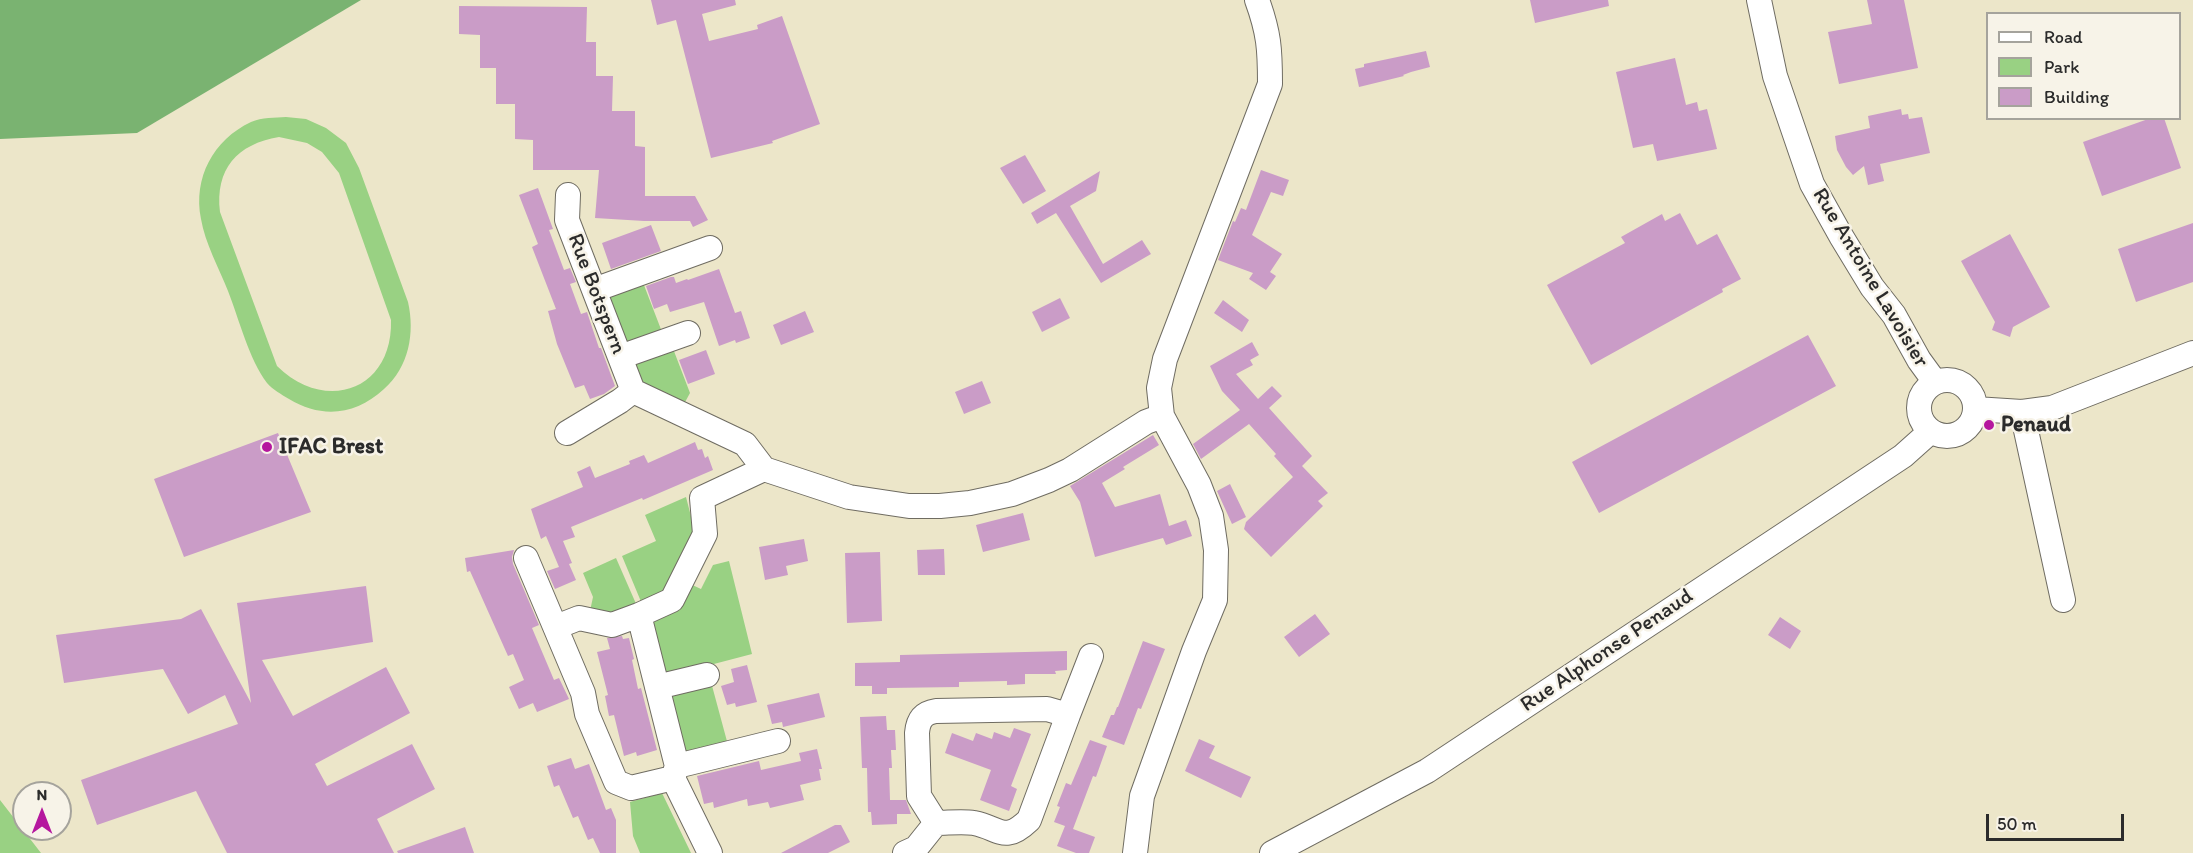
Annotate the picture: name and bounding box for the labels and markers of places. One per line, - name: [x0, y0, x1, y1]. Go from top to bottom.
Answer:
- place label: Penaud: [2001, 412, 2071, 438]
- marker: Penaud: [1982, 418, 1996, 432]
- place label: IFAC Brest: [279, 434, 383, 460]
- marker: IFAC Brest: [260, 440, 274, 454]

